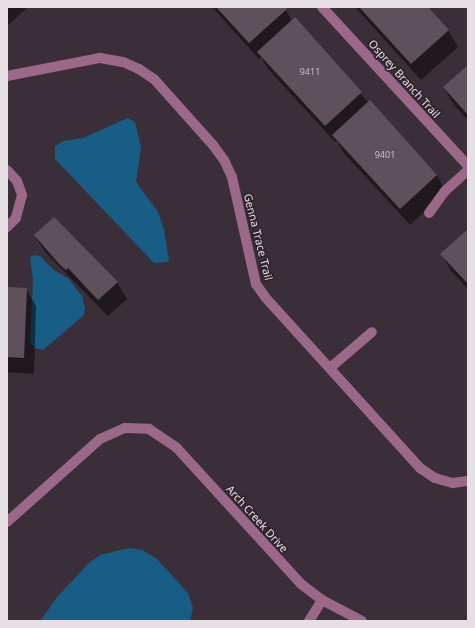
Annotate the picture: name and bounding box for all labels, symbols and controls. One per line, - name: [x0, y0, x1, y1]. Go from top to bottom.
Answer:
- street label: Osprey Branch Trail: [365, 37, 443, 121]
- house number: 9411: [300, 67, 320, 77]
- house number: 9401: [375, 150, 395, 160]
- street label: Genna Trace Trail: [241, 192, 275, 282]
- street label: Arch Creek Drive: [223, 483, 291, 555]

